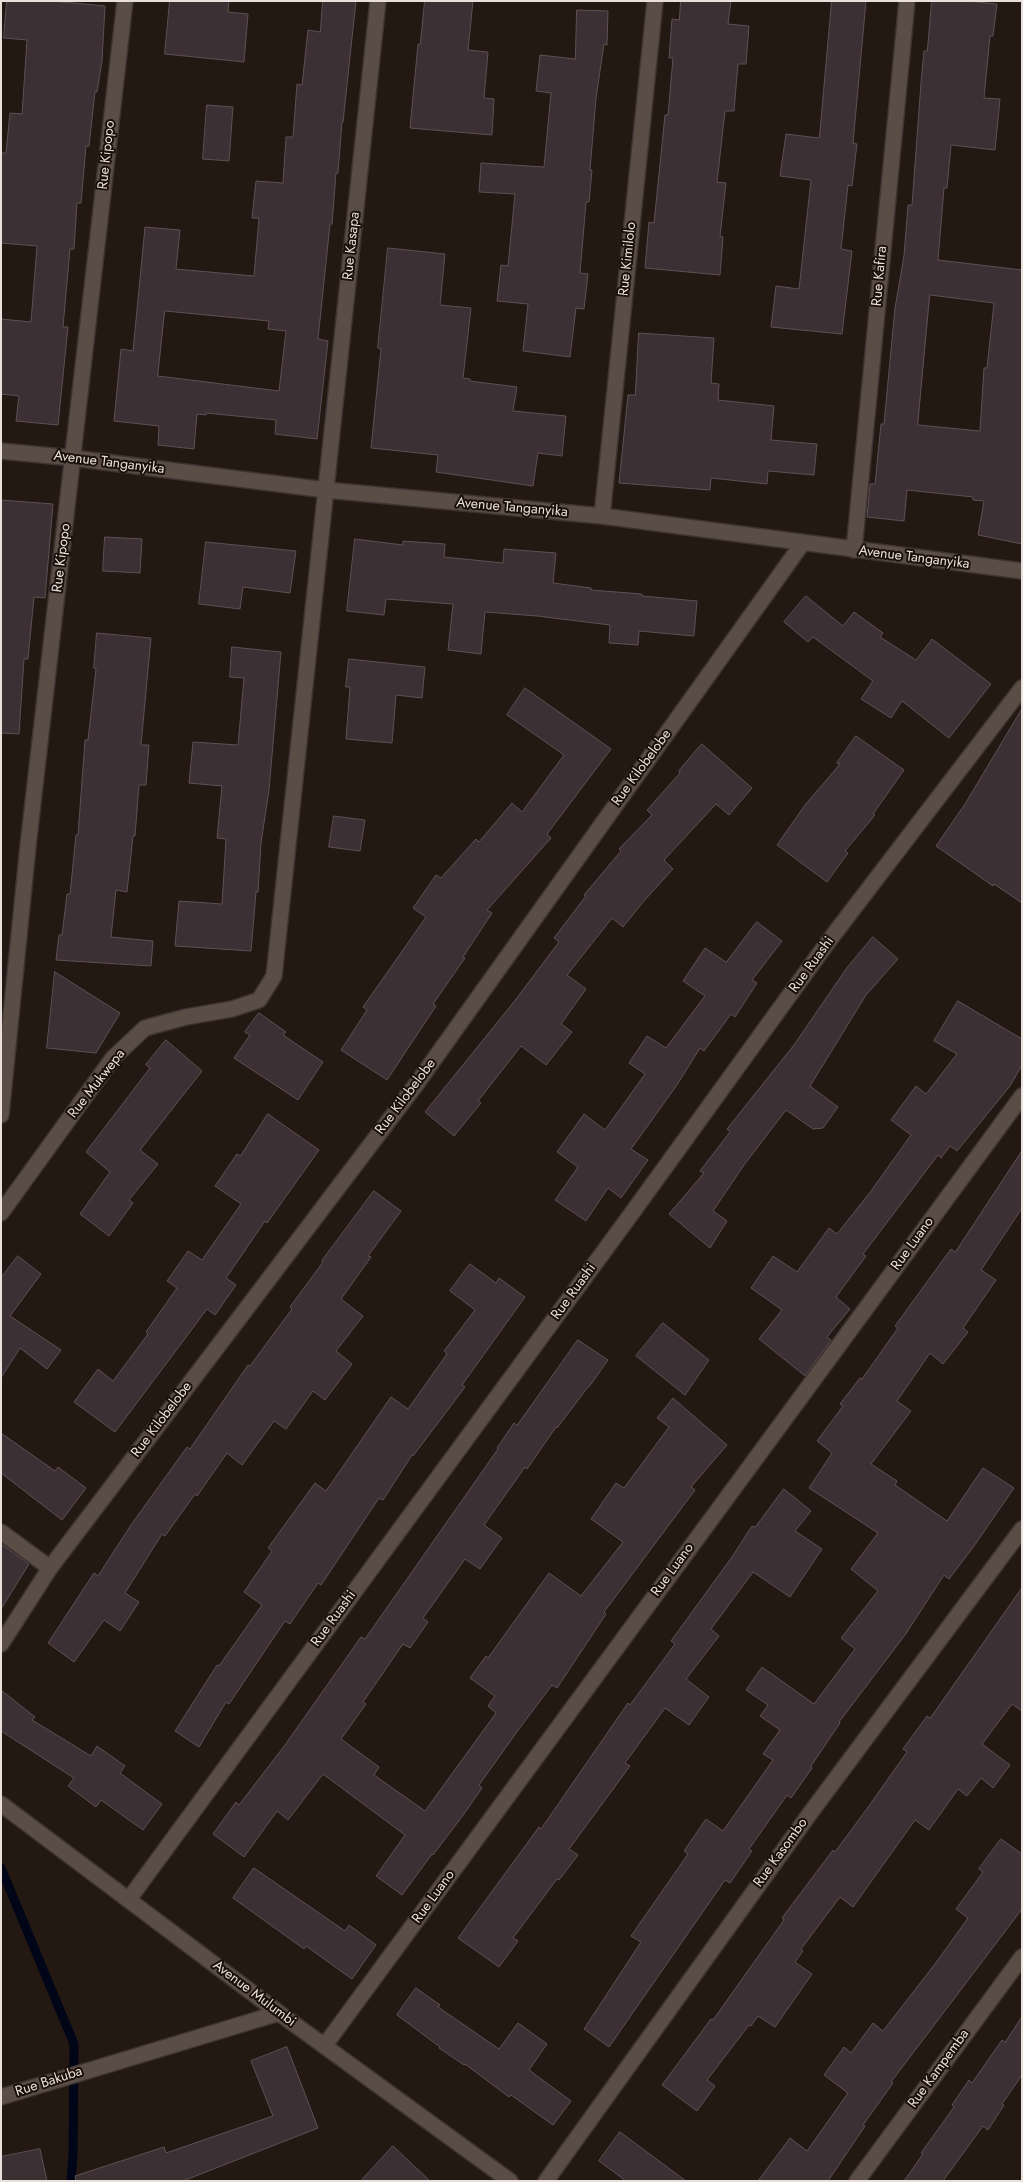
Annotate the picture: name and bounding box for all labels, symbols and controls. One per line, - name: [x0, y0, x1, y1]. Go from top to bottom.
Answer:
- street label: Rue Kipopo: [95, 120, 119, 190]
- street label: Rue Kasapa: [340, 211, 364, 281]
- street label: Rue Kimilolo: [616, 221, 640, 297]
- street label: Rue Kafira: [869, 245, 891, 307]
- street label: Avenue Tanganyika: [53, 448, 165, 478]
- street label: Avenue Tanganyika: [456, 495, 568, 521]
- street label: Rue Kipopo: [49, 523, 75, 593]
- street label: Avenue Tanganyika: [858, 543, 970, 573]
- street label: Rue Kilobelobe: [609, 727, 675, 809]
- street label: Rue Ruashi: [786, 934, 838, 996]
- street label: Rue Mukwepa: [65, 1046, 129, 1122]
- street label: Rue Kilobelobe: [372, 1056, 440, 1138]
- street label: Rue Luano: [888, 1214, 938, 1274]
- street label: Rue Ruashi: [548, 1261, 600, 1323]
- street label: Rue Kilobelobe: [128, 1379, 196, 1461]
- street label: Rue Luano: [648, 1540, 698, 1600]
- street label: Rue Ruashi: [308, 1588, 360, 1650]
- street label: Rue Kasombo: [750, 1815, 812, 1891]
- street label: Rue Luano: [409, 1867, 459, 1927]
- street label: Avenue Mulumbi: [209, 1957, 299, 2031]
- street label: Rue Kampemba: [905, 2026, 973, 2112]
- street label: Rue Bakuba: [13, 2063, 85, 2101]

